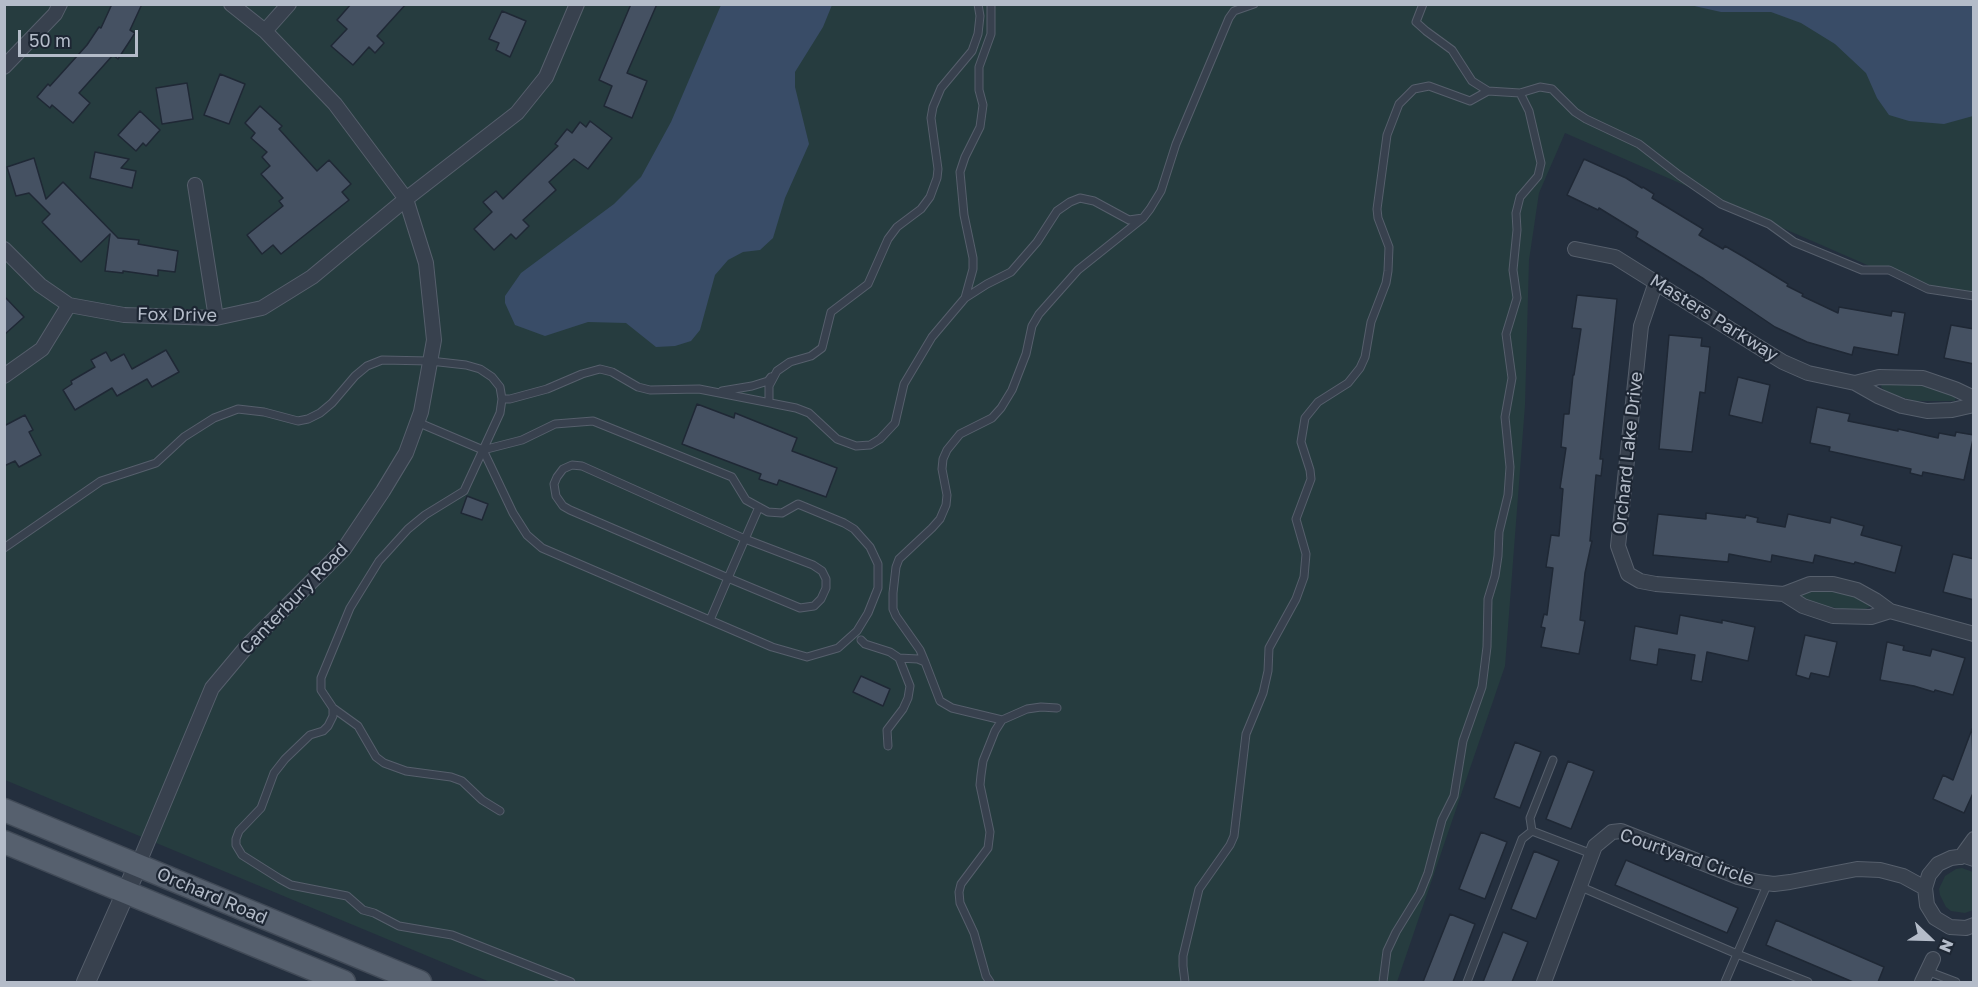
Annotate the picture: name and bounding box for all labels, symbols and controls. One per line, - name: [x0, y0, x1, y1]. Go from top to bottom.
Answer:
- scale bar: [21, 18, 141, 56]
- text: 50 m: [29, 29, 71, 51]
- street label: Masters Parkway: [1646, 270, 1782, 366]
- street label: Fox Drive: [137, 304, 217, 326]
- street label: Orchard Lake Drive: [1609, 371, 1647, 535]
- street label: Canterbury Road: [235, 539, 353, 659]
- street label: Courtyard Circle: [1617, 824, 1757, 890]
- street label: Orchard Road: [154, 863, 270, 929]
- north arrow: [1900, 909, 1960, 969]
- text: N: [1935, 937, 1958, 956]

